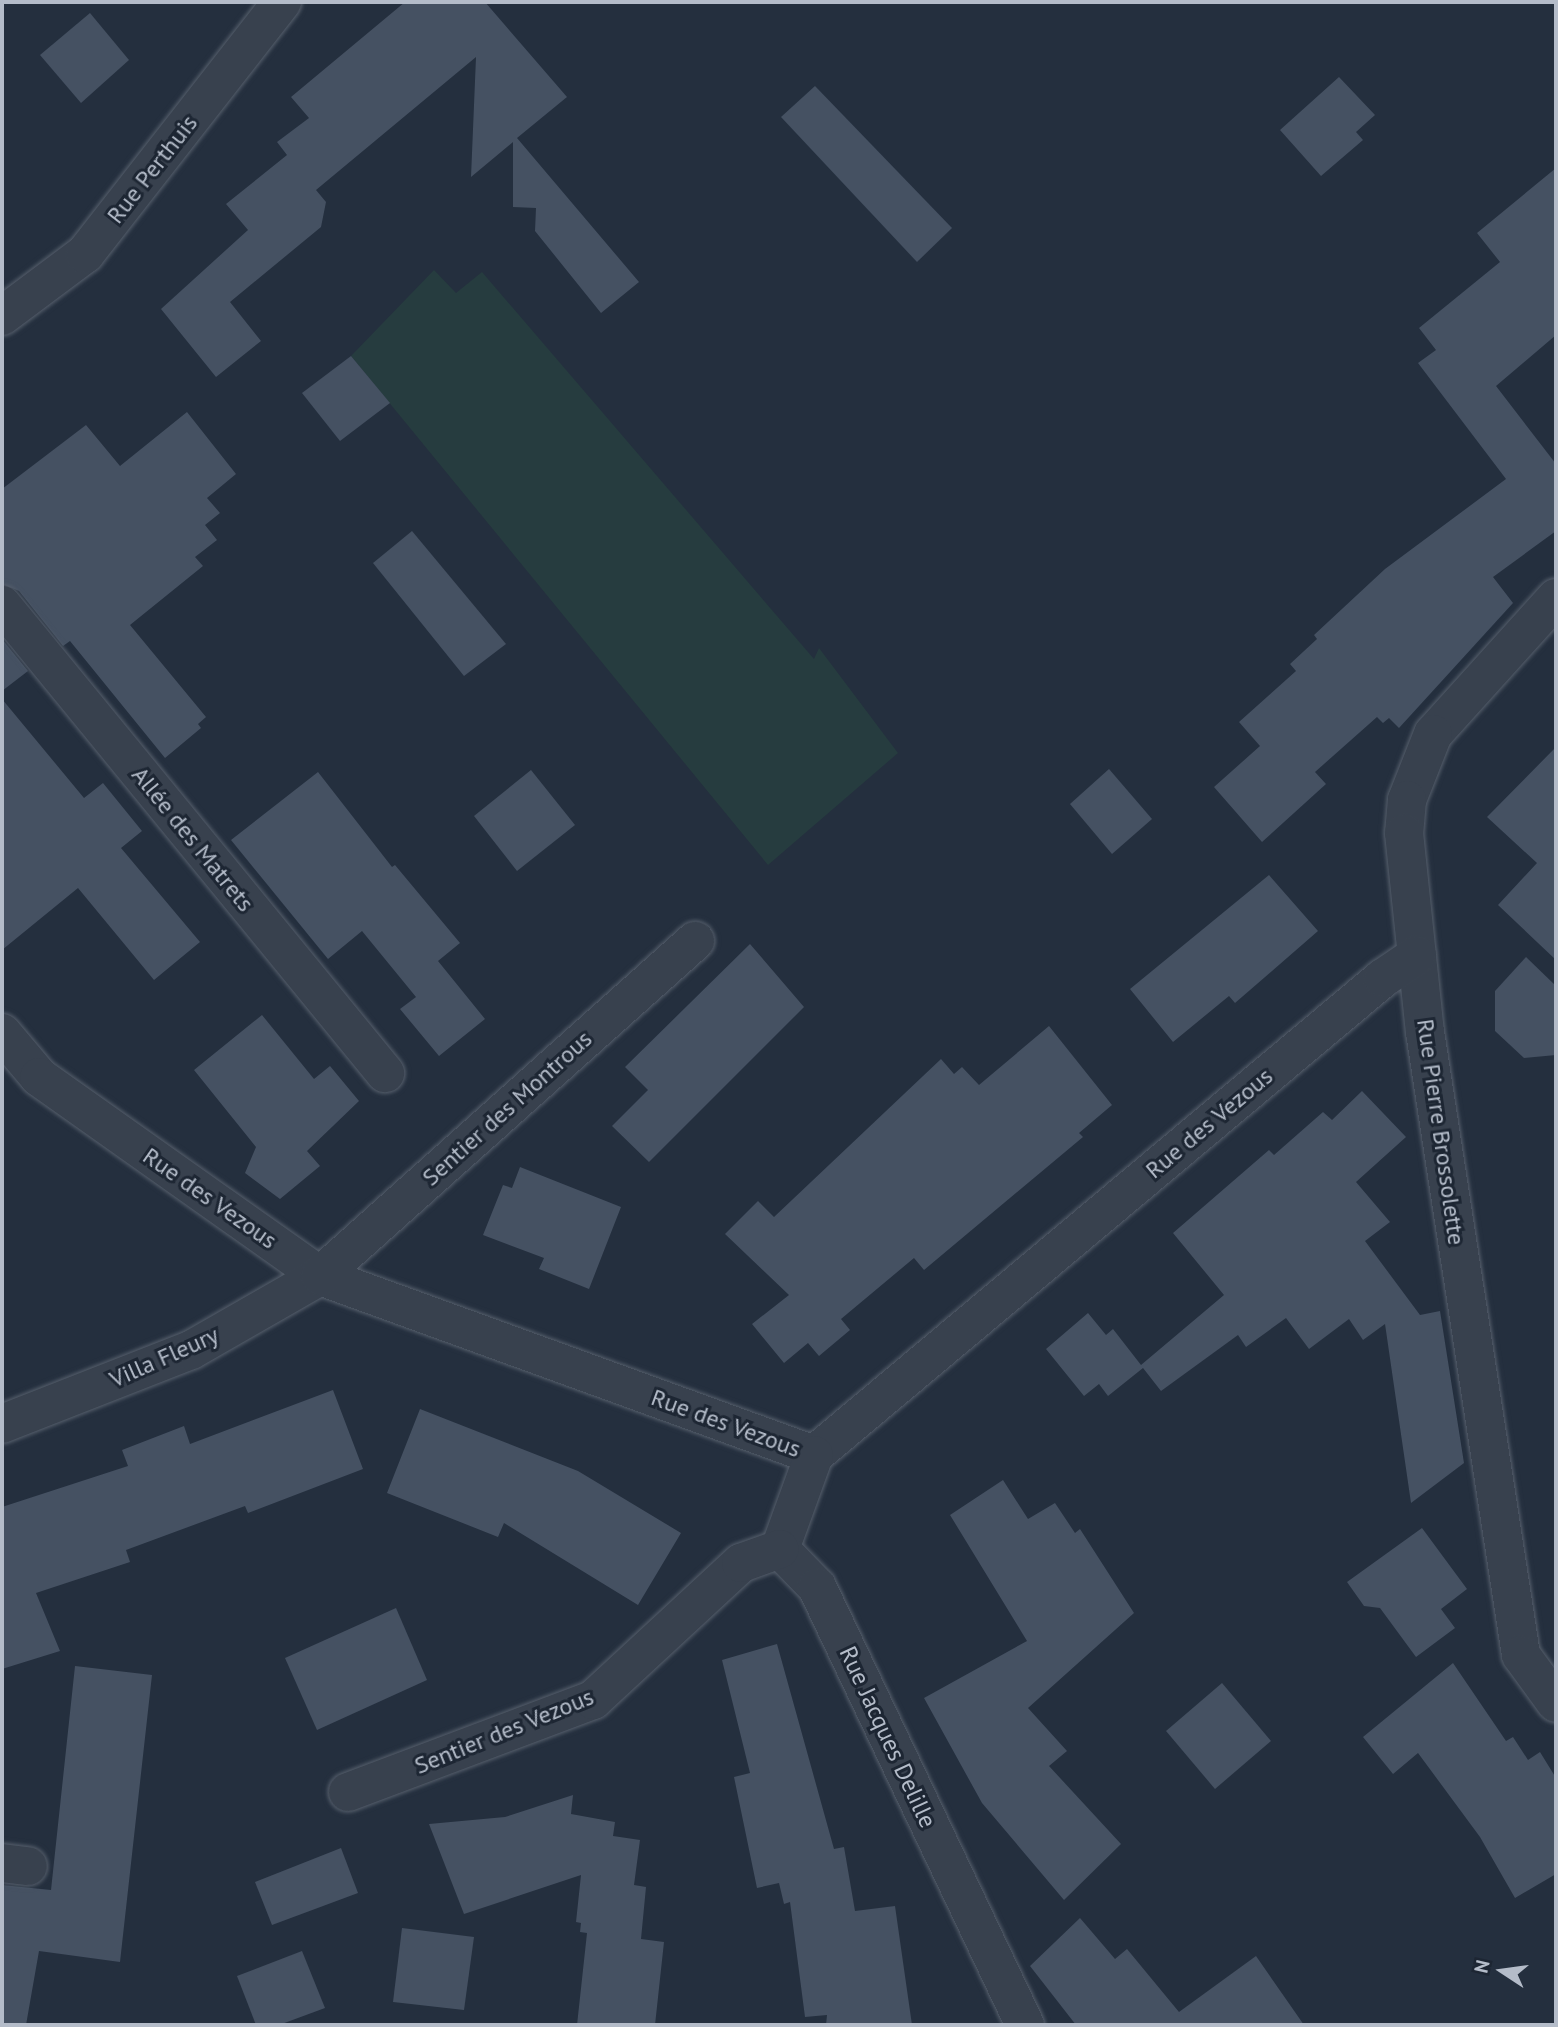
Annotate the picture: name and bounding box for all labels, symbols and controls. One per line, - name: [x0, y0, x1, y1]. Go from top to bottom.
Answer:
- street label: Rue Perthuis: [101, 109, 203, 229]
- street label: Allée des Matrets: [126, 761, 260, 917]
- street label: Rue Pierre Brossolette: [1411, 1017, 1471, 1247]
- street label: Sentier des Montrous: [416, 1024, 598, 1192]
- street label: Rue des Vezous: [1139, 1061, 1279, 1185]
- street label: Rue des Vezous: [137, 1141, 283, 1255]
- street label: Villa Fleury: [105, 1320, 223, 1394]
- street label: Rue des Vezous: [647, 1383, 805, 1463]
- street label: Rue Jacques Delille: [833, 1642, 943, 1832]
- street label: Sentier des Vezous: [410, 1682, 598, 1780]
- north arrow: [1467, 1936, 1537, 2006]
- text: N: [1468, 1958, 1495, 1975]

